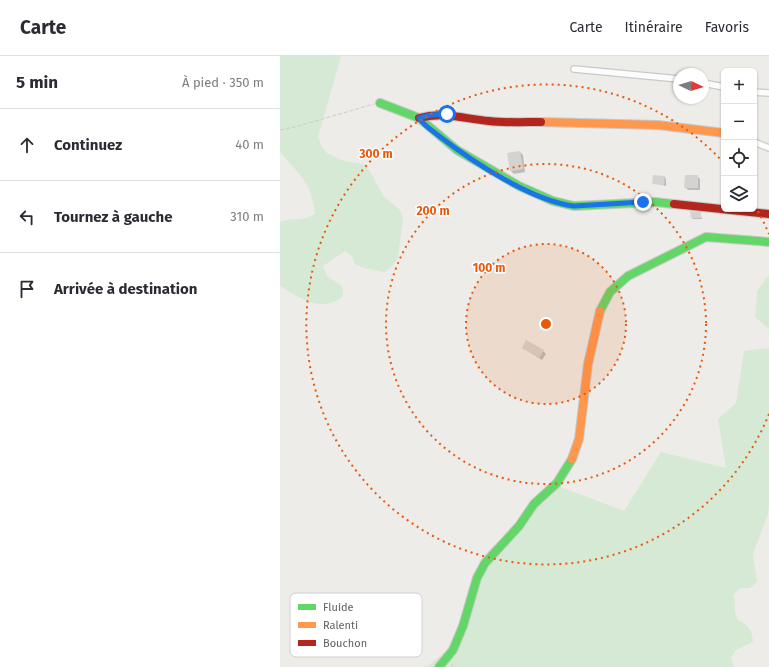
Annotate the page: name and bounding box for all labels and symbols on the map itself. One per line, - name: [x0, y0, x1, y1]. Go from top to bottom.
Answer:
- north arrow: [673, 68, 709, 104]
- route start: [438, 105, 456, 123]
- text: 300 m: [358, 147, 393, 161]
- route end: [634, 193, 652, 211]
- text: 200 m: [416, 204, 450, 218]
- text: 100 m: [473, 261, 505, 275]
- centre of rings: [539, 317, 553, 331]
- legend: [290, 593, 422, 657]
- text: Fluide: [323, 601, 354, 614]
- text: Ralenti: [323, 619, 358, 632]
- text: Bouchon: [323, 637, 367, 650]

